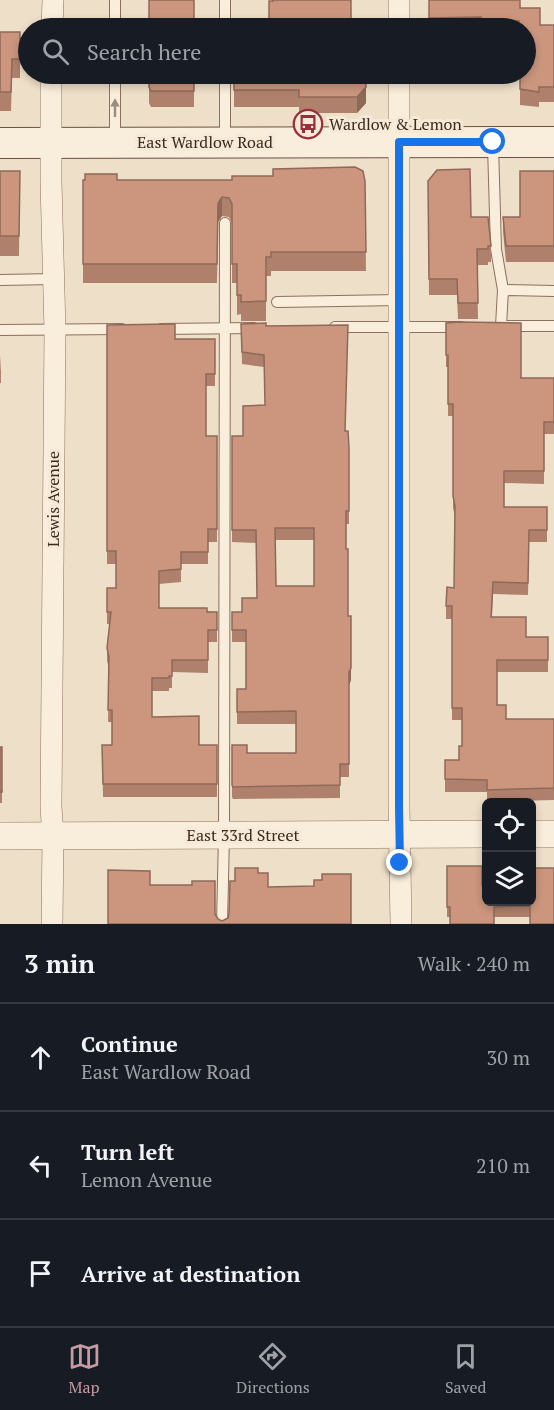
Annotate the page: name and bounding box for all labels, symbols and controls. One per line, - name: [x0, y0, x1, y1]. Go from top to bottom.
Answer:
- search box: [18, 18, 536, 84]
- icon: search: [39, 35, 72, 68]
- text: Search here: [87, 37, 201, 66]
- one-way arrow: [110, 98, 120, 117]
- bus stop icon: Wardlow & Lemon: [292, 108, 324, 140]
- place label: Wardlow & Lemon: [329, 113, 462, 135]
- route start: [479, 128, 505, 154]
- street label: East Wardlow Road: [137, 131, 273, 153]
- street label: Lewis Avenue: [42, 451, 64, 547]
- map controls: [482, 798, 536, 906]
- button: locate: [482, 798, 536, 852]
- street label: East 33rd Street: [187, 824, 299, 846]
- route end: [386, 849, 412, 875]
- button: layers: [482, 852, 536, 906]
- text: 3 min: [24, 946, 95, 980]
- text: Walk · 240 m: [418, 950, 530, 977]
- text: Continue: [81, 1029, 178, 1058]
- icon: ahead: [24, 1041, 57, 1074]
- text: 30 m: [487, 1044, 530, 1071]
- text: East Wardlow Road: [81, 1058, 251, 1085]
- text: Turn left: [81, 1137, 174, 1166]
- icon: left: [24, 1149, 57, 1182]
- text: 210 m: [476, 1152, 530, 1179]
- text: Lemon Avenue: [81, 1166, 212, 1193]
- icon: arrive: [24, 1257, 57, 1290]
- text: Arrive at destination: [81, 1259, 300, 1288]
- tab: Map: [68, 1340, 101, 1398]
- tab: Directions: [236, 1340, 310, 1398]
- tab: Saved: [445, 1340, 486, 1398]

